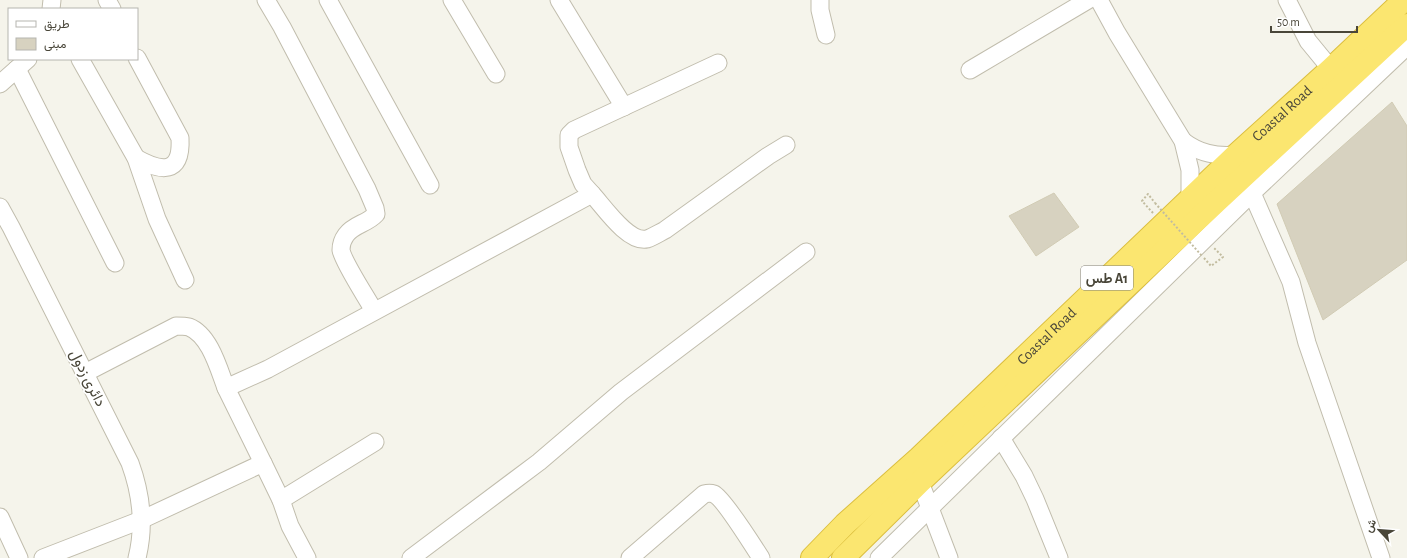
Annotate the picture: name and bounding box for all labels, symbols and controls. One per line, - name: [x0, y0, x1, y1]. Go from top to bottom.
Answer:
- legend: [8, 8, 138, 60]
- scale bar: [1271, 8, 1357, 34]
- text: 50 m: [1277, 16, 1300, 28]
- text: طريق: [44, 18, 70, 32]
- text: مبنى: [44, 38, 66, 52]
- street label: Coastal Road: [1249, 83, 1315, 145]
- road number: طس A1: [1081, 266, 1133, 290]
- street label: Coastal Road: [1015, 305, 1079, 368]
- street label: دائرى زدول: [65, 347, 108, 410]
- north arrow: [1359, 510, 1399, 550]
- text: ش: [1363, 517, 1379, 535]

